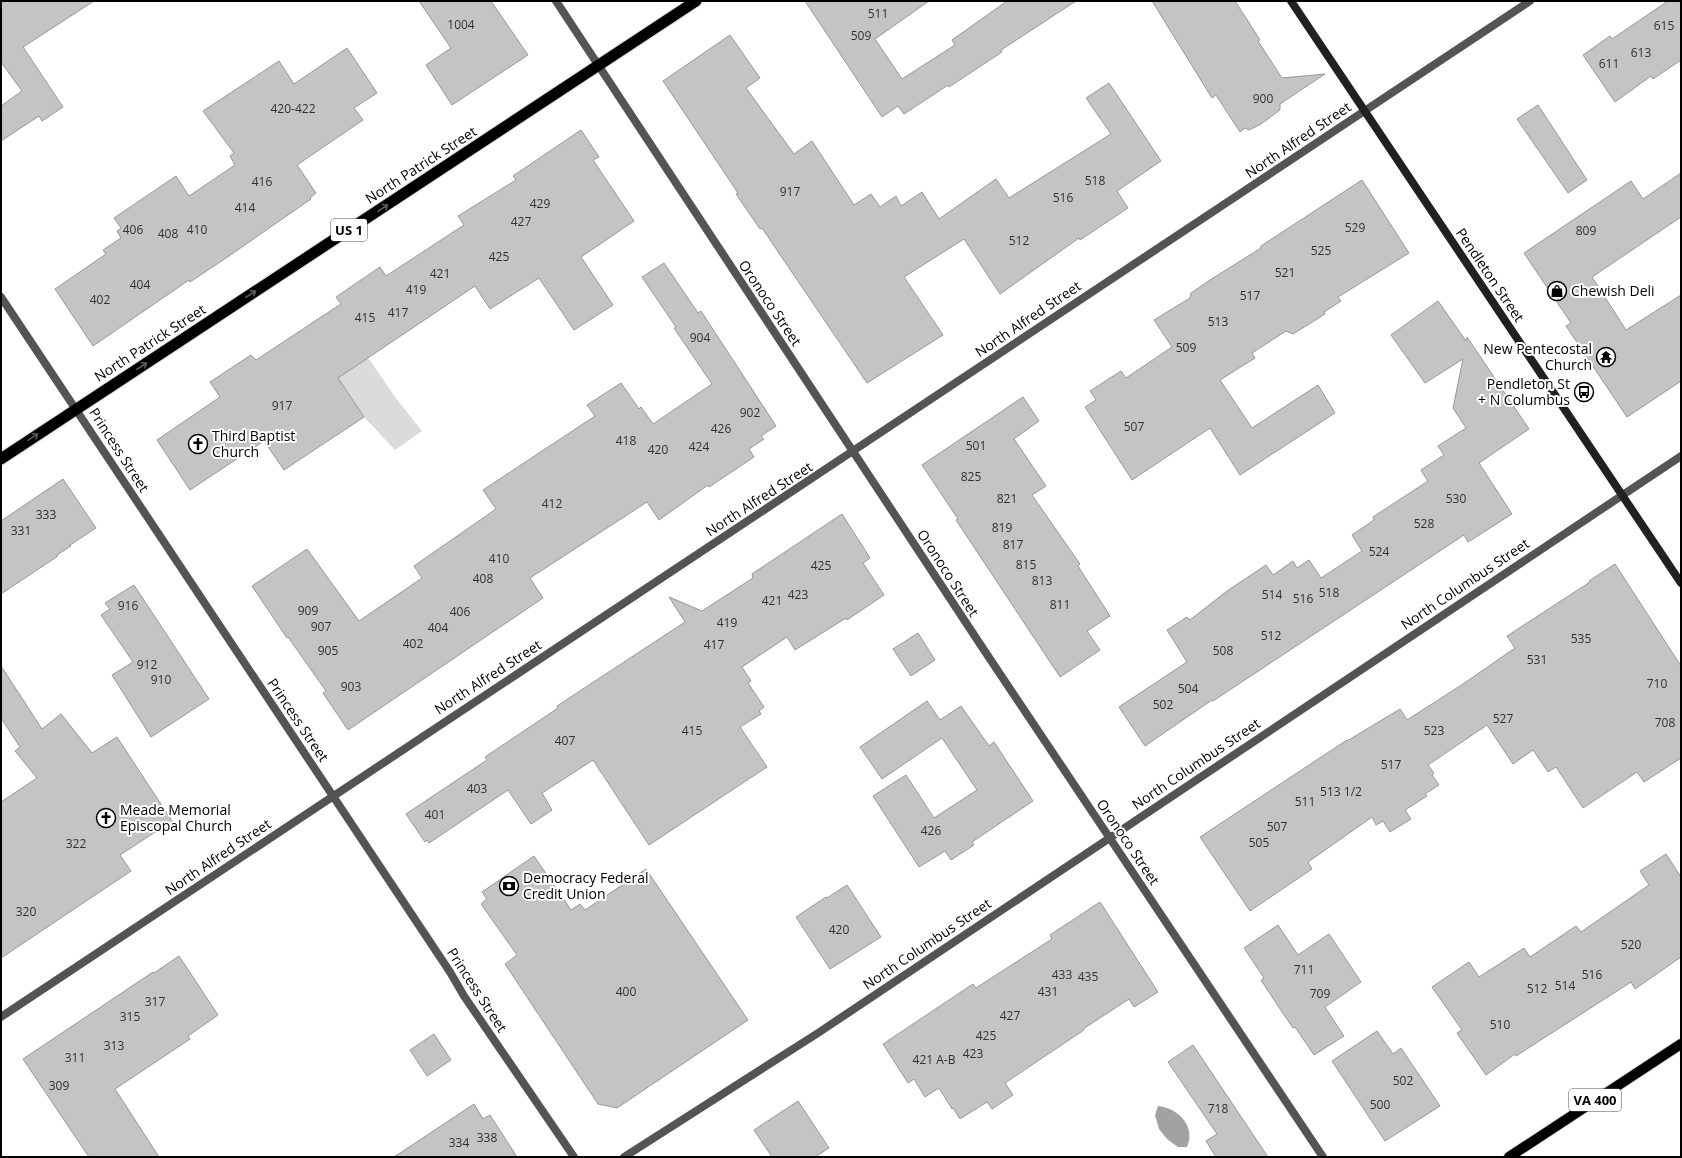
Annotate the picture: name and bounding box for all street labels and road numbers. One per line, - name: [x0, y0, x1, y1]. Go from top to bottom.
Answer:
- street label: North Alfred Street: [1241, 97, 1354, 182]
- street label: North Patrick Street: [361, 121, 480, 208]
- road number: US 1: [331, 219, 367, 241]
- street label: Pendleton Street: [1452, 224, 1529, 325]
- street label: Oronoco Street: [735, 256, 806, 349]
- street label: North Alfred Street: [971, 276, 1084, 361]
- street label: North Patrick Street: [90, 299, 209, 386]
- street label: Princess Street: [85, 404, 154, 496]
- street label: North Alfred Street: [702, 457, 816, 540]
- street label: Oronoco Street: [913, 526, 984, 620]
- street label: North Columbus Street: [1397, 534, 1533, 634]
- street label: North Alfred Street: [431, 635, 545, 718]
- street label: Princess Street: [263, 674, 333, 765]
- street label: North Columbus Street: [1128, 714, 1264, 814]
- street label: Oronoco Street: [1093, 795, 1164, 888]
- street label: North Alfred Street: [161, 814, 274, 899]
- street label: North Columbus Street: [859, 894, 995, 994]
- street label: Princess Street: [443, 944, 512, 1036]
- road number: VA 400: [1569, 1089, 1621, 1111]

